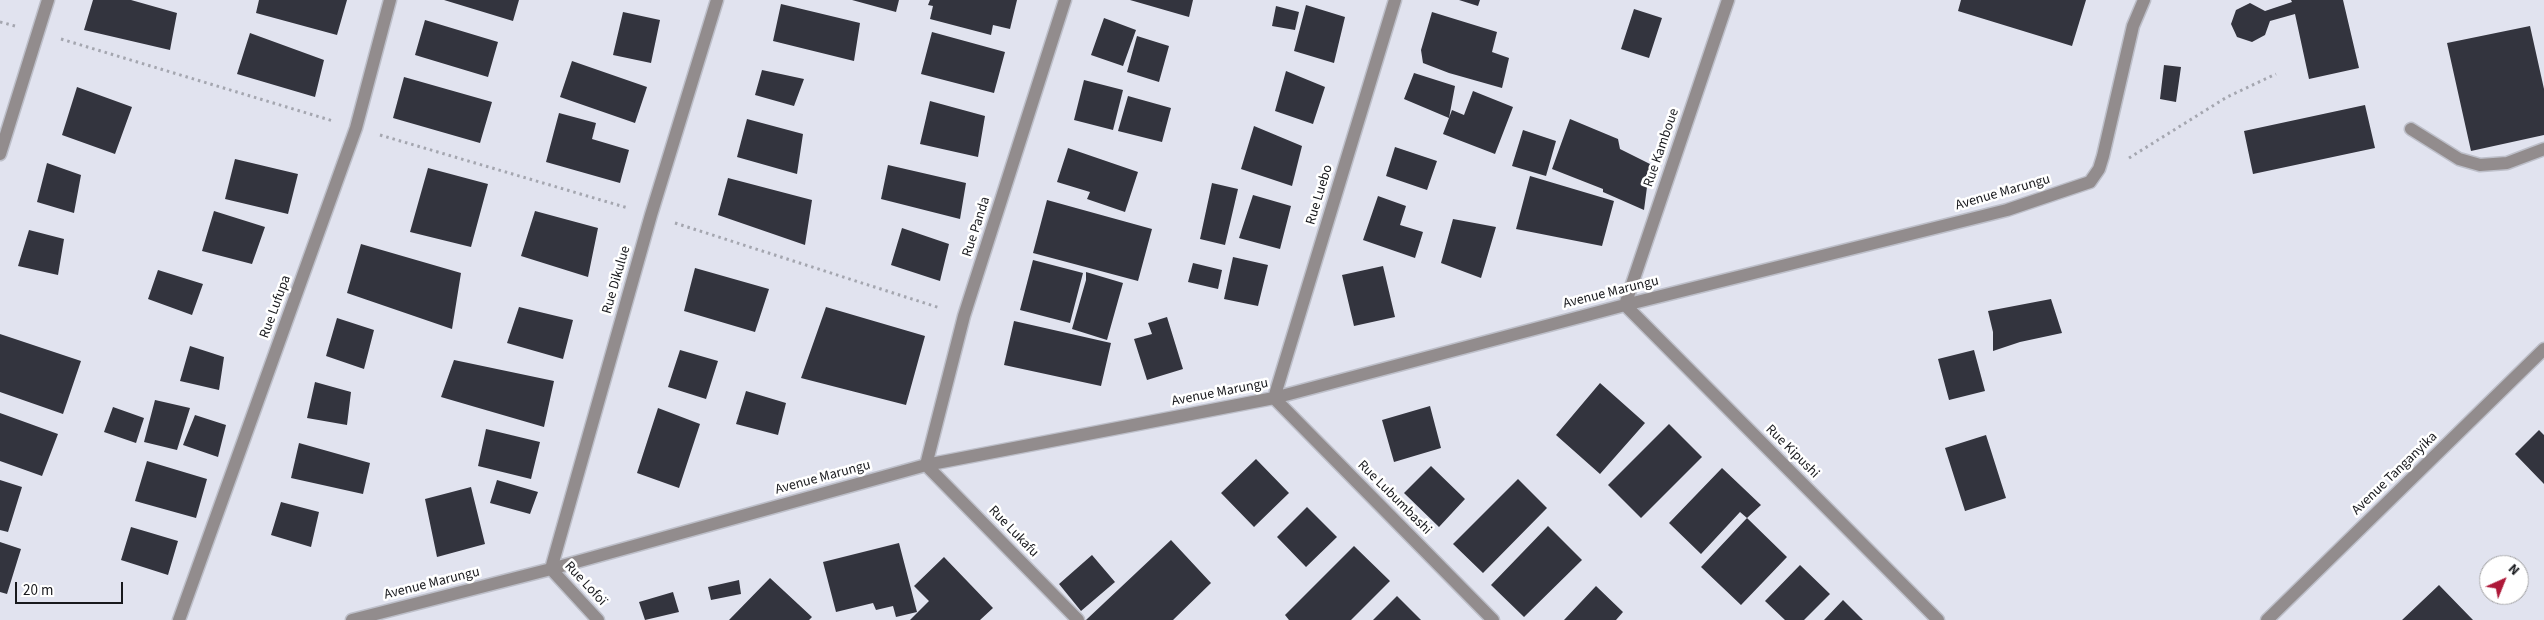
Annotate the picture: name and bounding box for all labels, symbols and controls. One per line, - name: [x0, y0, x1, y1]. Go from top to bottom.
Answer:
- street label: Rue Kamboue: [1641, 107, 1683, 189]
- street label: Rue Luebo: [1303, 163, 1337, 227]
- street label: Avenue Marungu: [1954, 171, 2052, 215]
- street label: Rue Panda: [959, 195, 995, 259]
- street label: Rue Dikulue: [599, 244, 635, 316]
- street label: Rue Lufupa: [257, 273, 295, 341]
- street label: Avenue Marungu: [1561, 273, 1661, 313]
- street label: Avenue Marungu: [1170, 375, 1270, 411]
- street label: Rue Kipushi: [1762, 422, 1822, 482]
- street label: Avenue Tanganyika: [2349, 429, 2441, 519]
- street label: Avenue Marungu: [774, 457, 872, 499]
- street label: Rue Lubumbashi: [1353, 457, 1435, 539]
- street label: Rue Lukafu: [984, 503, 1042, 561]
- north arrow: [2479, 555, 2529, 605]
- street label: Rue Lofoï: [560, 558, 610, 610]
- text: N: [2503, 560, 2524, 580]
- street label: Avenue Marungu: [382, 564, 482, 604]
- scale bar: [18, 572, 125, 604]
- text: 20 m: [23, 580, 53, 601]

